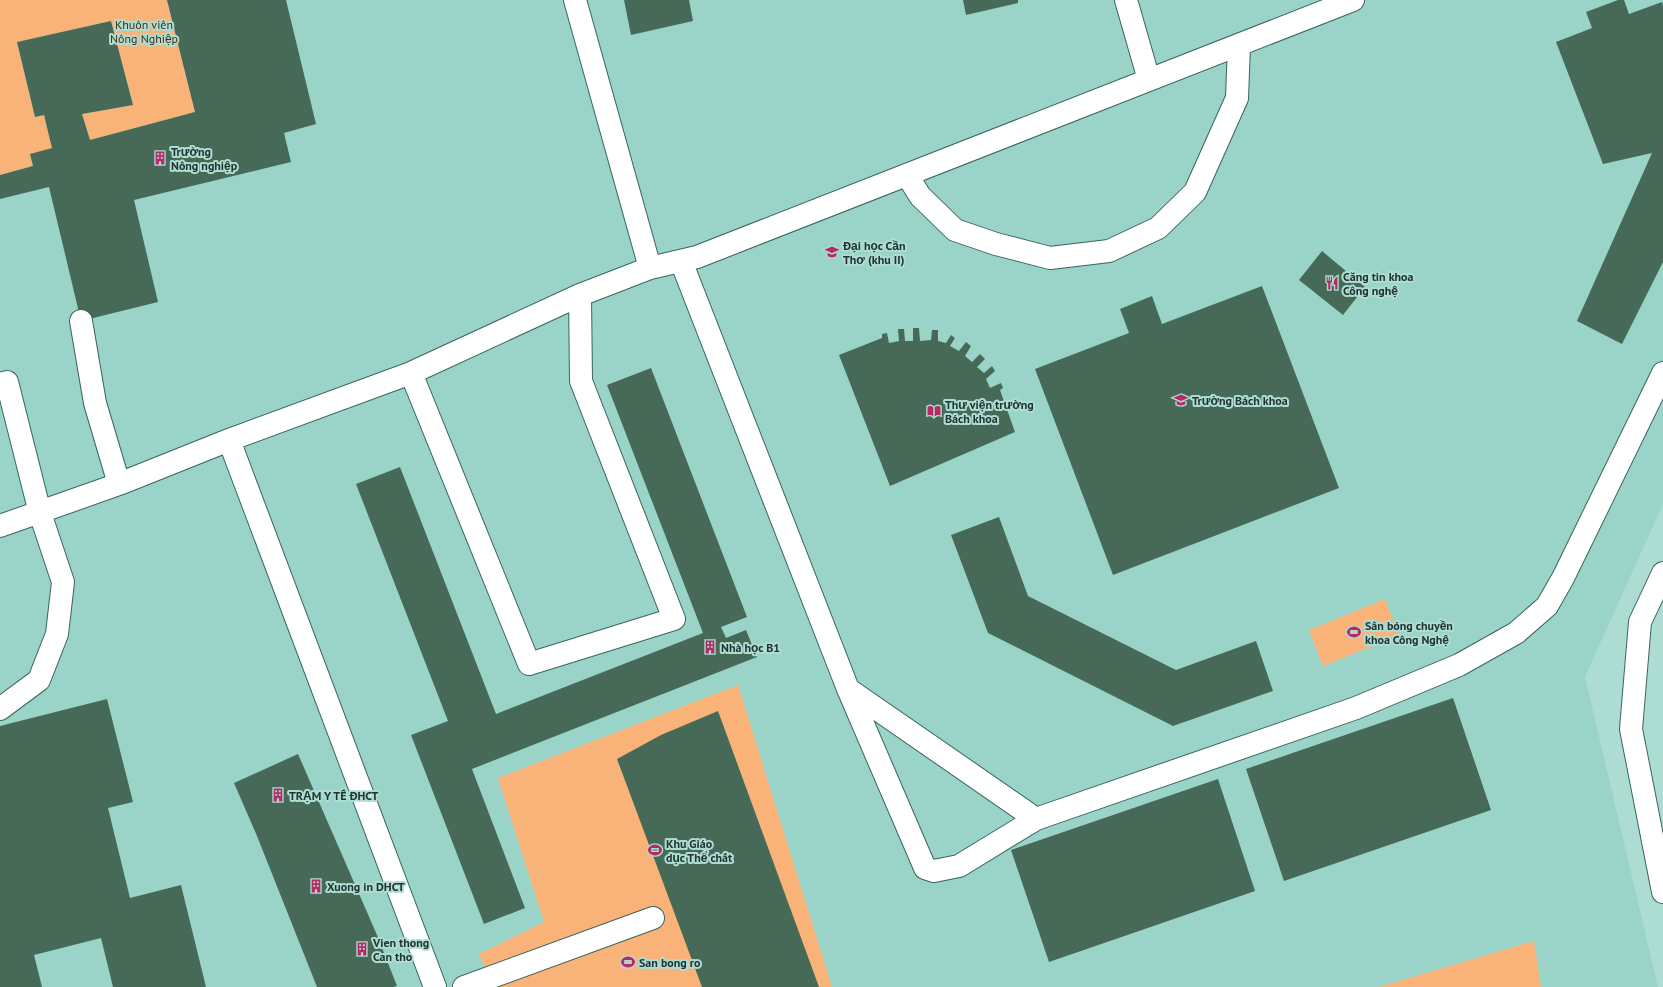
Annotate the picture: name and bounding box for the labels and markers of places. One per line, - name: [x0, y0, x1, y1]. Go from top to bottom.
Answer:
- place label: Trường Nông nghiệp: [171, 144, 238, 173]
- building icon: Trường Nông nghiệp: [152, 150, 168, 166]
- place label: Đại học Cần Thơ (khu II): [842, 238, 906, 267]
- school or university icon: Đại học Cần Thơ (khu II): [824, 244, 840, 260]
- place label: Căng tin khoa Công nghệ: [1343, 269, 1414, 298]
- restaurant icon: Căng tin khoa Công nghệ: [1324, 275, 1340, 291]
- school or university icon: Trường Bách khoa: [1173, 392, 1189, 408]
- place label: Trường Bách khoa: [1192, 393, 1288, 408]
- place label: Thư viện trường Bách khoa: [945, 397, 1034, 426]
- library icon: Thư viện trường Bách khoa: [926, 403, 942, 419]
- place label: Sân bóng chuyền khoa Công Nghệ: [1365, 618, 1453, 647]
- sports icon: Sân bóng chuyền khoa Công Nghệ: [1346, 624, 1362, 640]
- building icon: Nhà học B1: [702, 639, 718, 655]
- place label: Nhà học B1: [721, 640, 780, 655]
- building icon: TRẠM Y TẾ ĐHCT: [270, 787, 286, 803]
- place label: TRẠM Y TẾ ĐHCT: [289, 788, 379, 803]
- place label: Khu Giáo dục Thể chất: [666, 836, 733, 865]
- sports icon: Khu Giáo dục Thể chất: [647, 842, 663, 858]
- building icon: Xuong in DHCT: [308, 878, 324, 894]
- place label: Xuong in DHCT: [327, 879, 405, 894]
- place label: Vien thong Can tho: [372, 935, 429, 964]
- building icon: Vien thong Can tho: [354, 941, 370, 957]
- sports icon: San bong ro: [620, 954, 636, 970]
- place label: San bong ro: [639, 955, 701, 970]

